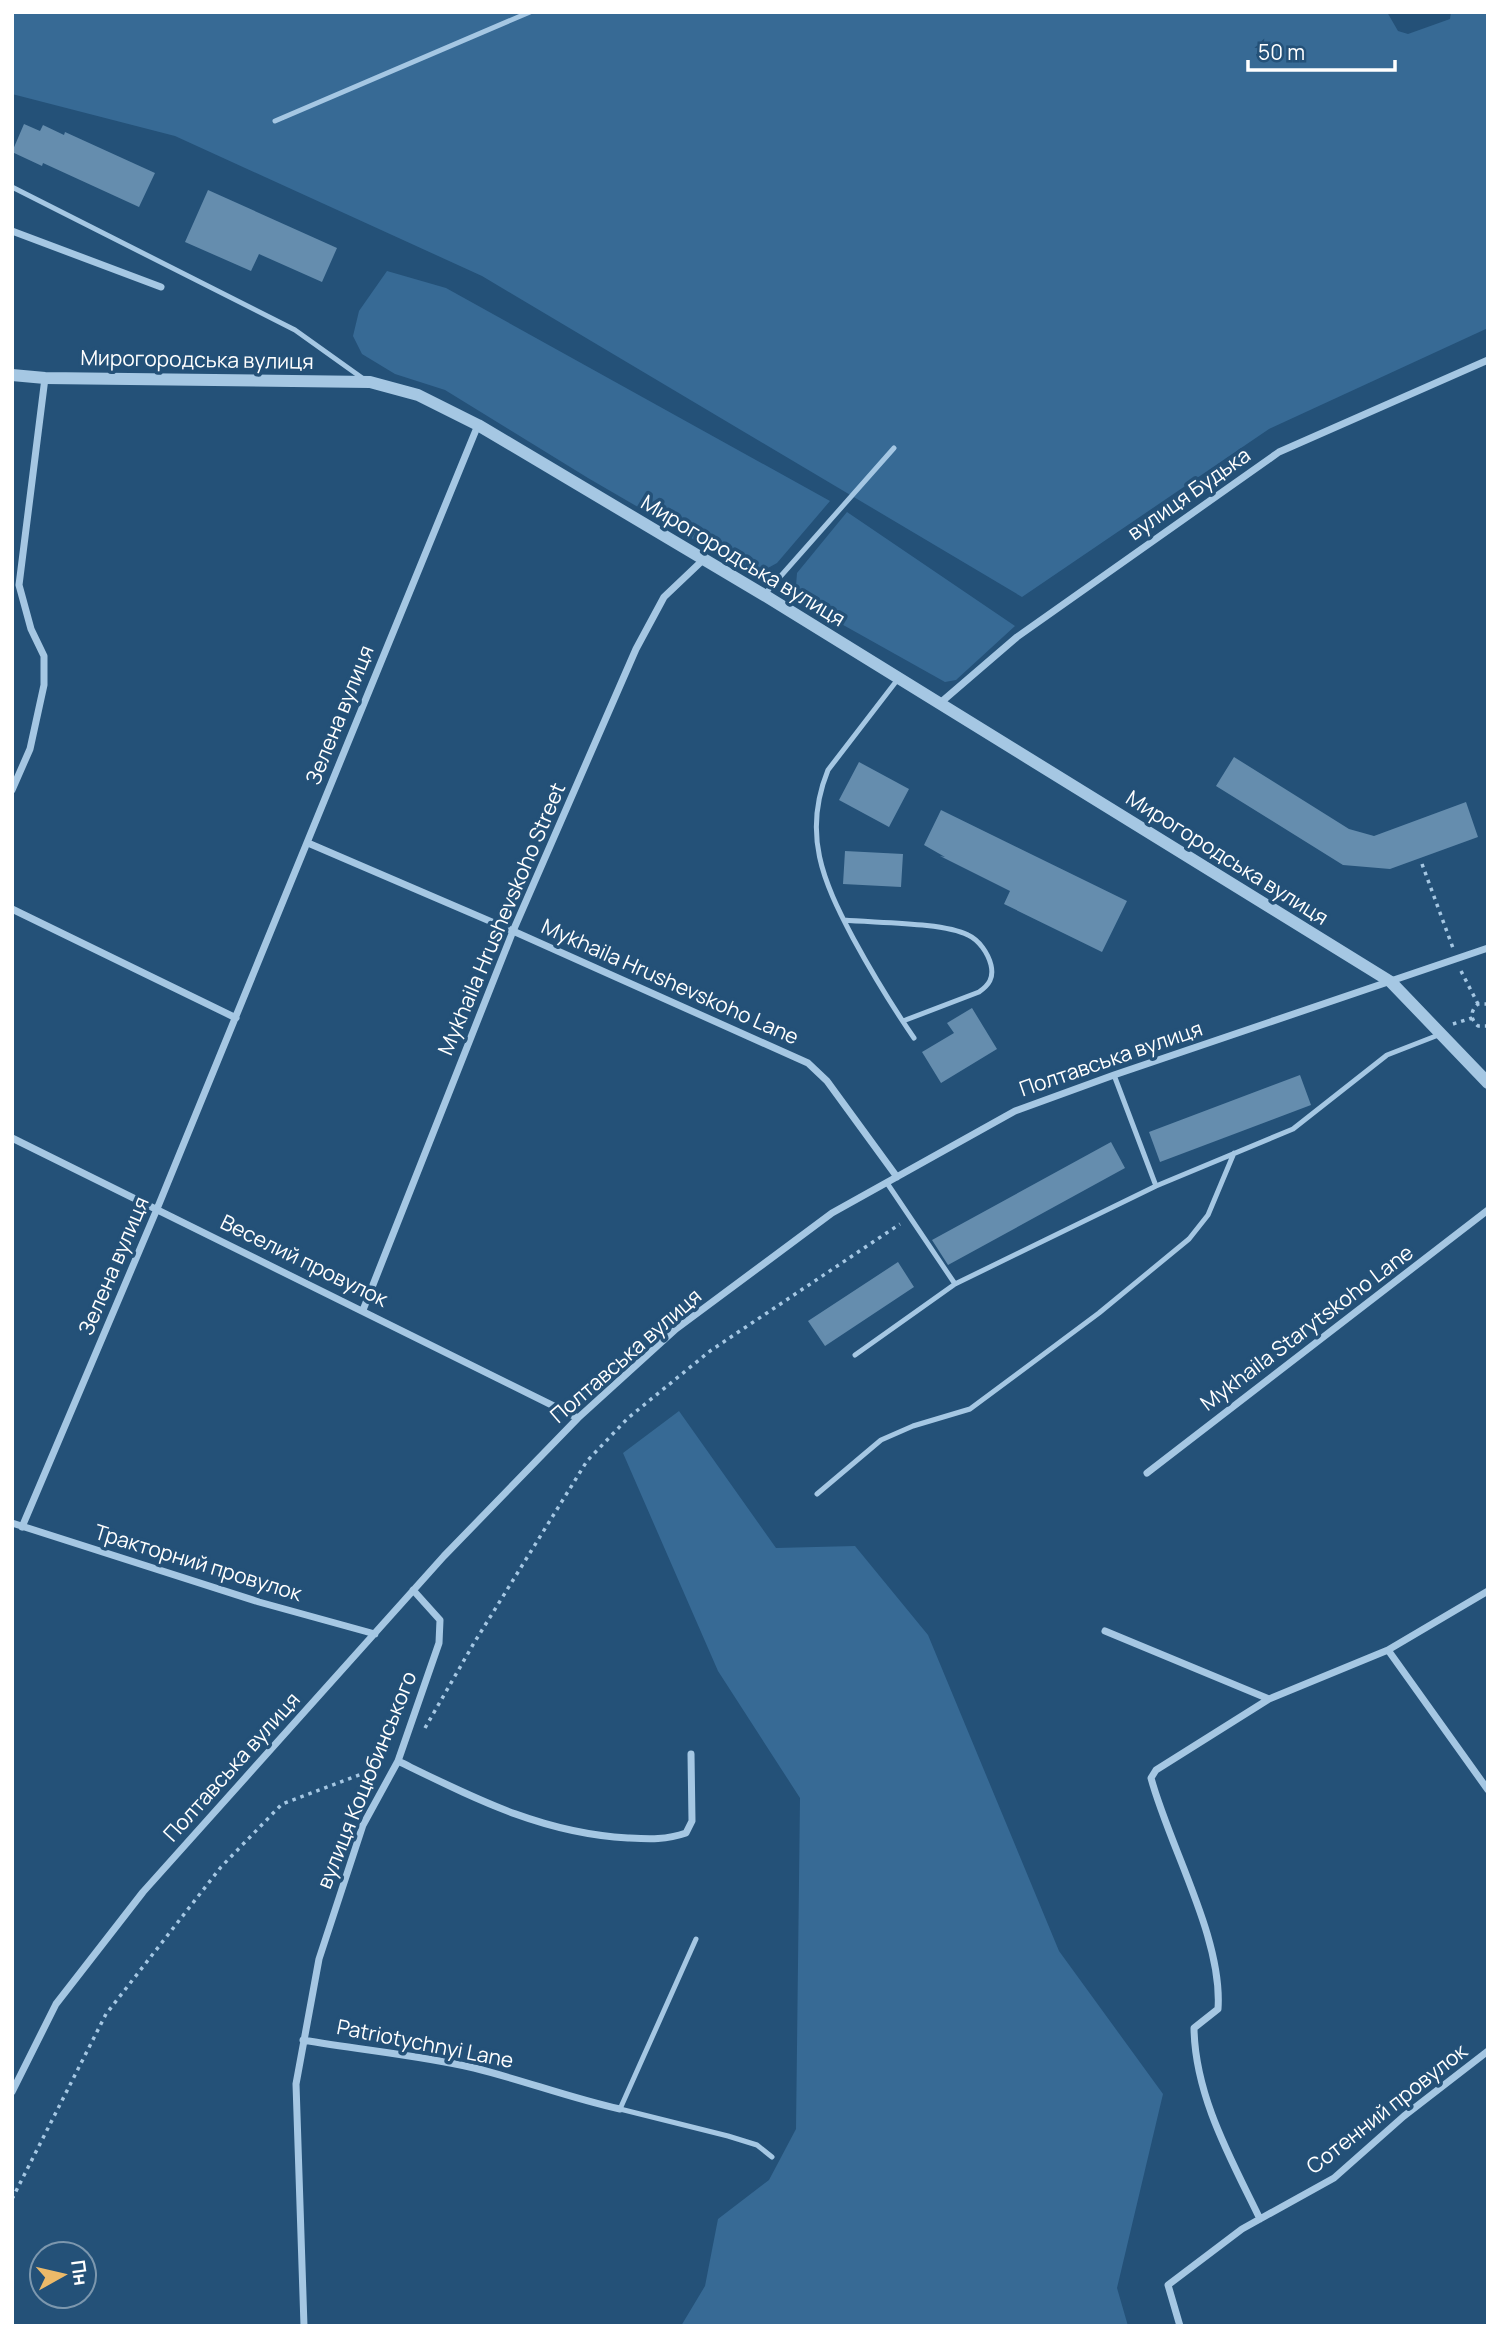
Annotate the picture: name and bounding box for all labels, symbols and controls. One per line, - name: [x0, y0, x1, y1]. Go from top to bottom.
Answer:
- scale bar: [1248, 28, 1395, 72]
- text: 50 m: [1258, 38, 1305, 66]
- street label: Мирогородська вулиця: [80, 343, 314, 375]
- street label: вулиця Будька: [1121, 440, 1255, 546]
- street label: Мирогородська вулиця: [636, 488, 851, 632]
- street label: Зелена вулиця: [298, 641, 380, 788]
- street label: Mykhaila Hrushevskoho Street: [431, 778, 571, 1059]
- street label: Мирогородська вулиця: [1121, 783, 1334, 931]
- street label: Mykhaila Hrushevskoho Lane: [537, 912, 803, 1051]
- street label: Полтавська вулиця: [1015, 1014, 1206, 1103]
- street label: Зелена вулиця: [71, 1192, 155, 1339]
- street label: Веселий провулок: [216, 1207, 393, 1313]
- street label: Mykhaila Starytskoho Lane: [1194, 1238, 1418, 1416]
- street label: Полтавська вулиця: [544, 1282, 707, 1429]
- street label: Тракторний провулок: [91, 1517, 306, 1607]
- street label: вулиця Коцюбинського: [310, 1667, 423, 1893]
- street label: Полтавська вулиця: [157, 1686, 306, 1847]
- street label: Patriotychnyi Lane: [335, 2012, 516, 2074]
- street label: Сотенний провулок: [1300, 2036, 1473, 2180]
- north arrow: [28, 2240, 98, 2310]
- text: Пн: [65, 2258, 94, 2287]

